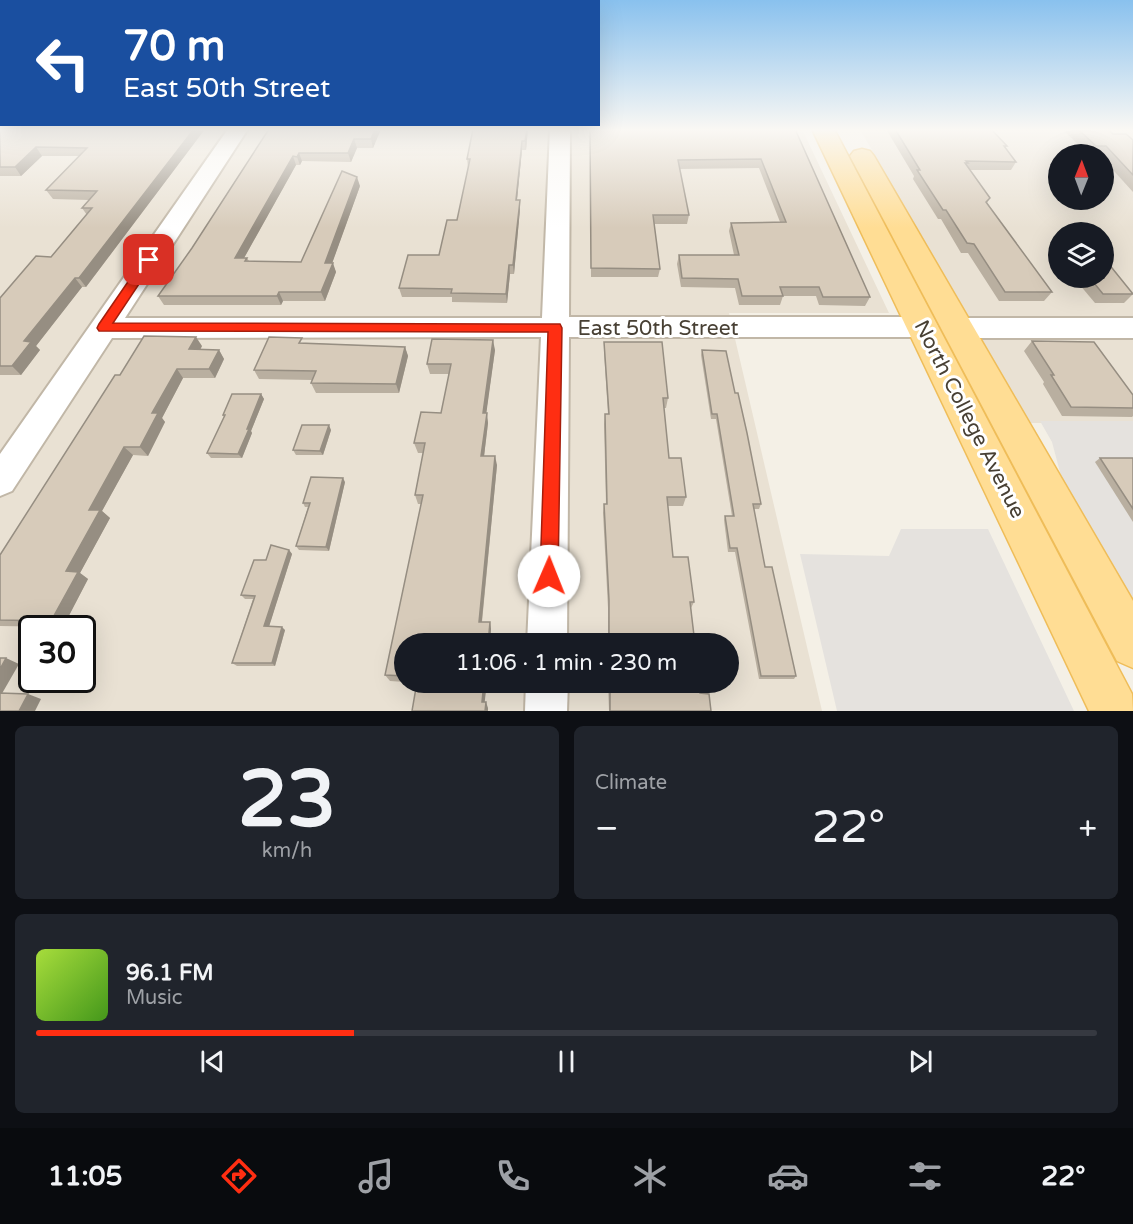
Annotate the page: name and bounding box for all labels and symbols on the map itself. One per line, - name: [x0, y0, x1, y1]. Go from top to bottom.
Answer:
- north arrow: [1048, 144, 1114, 210]
- pin: [123, 234, 174, 285]
- street label: East 50th Street: [577, 316, 739, 341]
- street label: North College Avenue: [909, 316, 1030, 522]
- position arrow: [517, 544, 581, 608]
- speed limit sign: 30: [18, 615, 96, 693]

